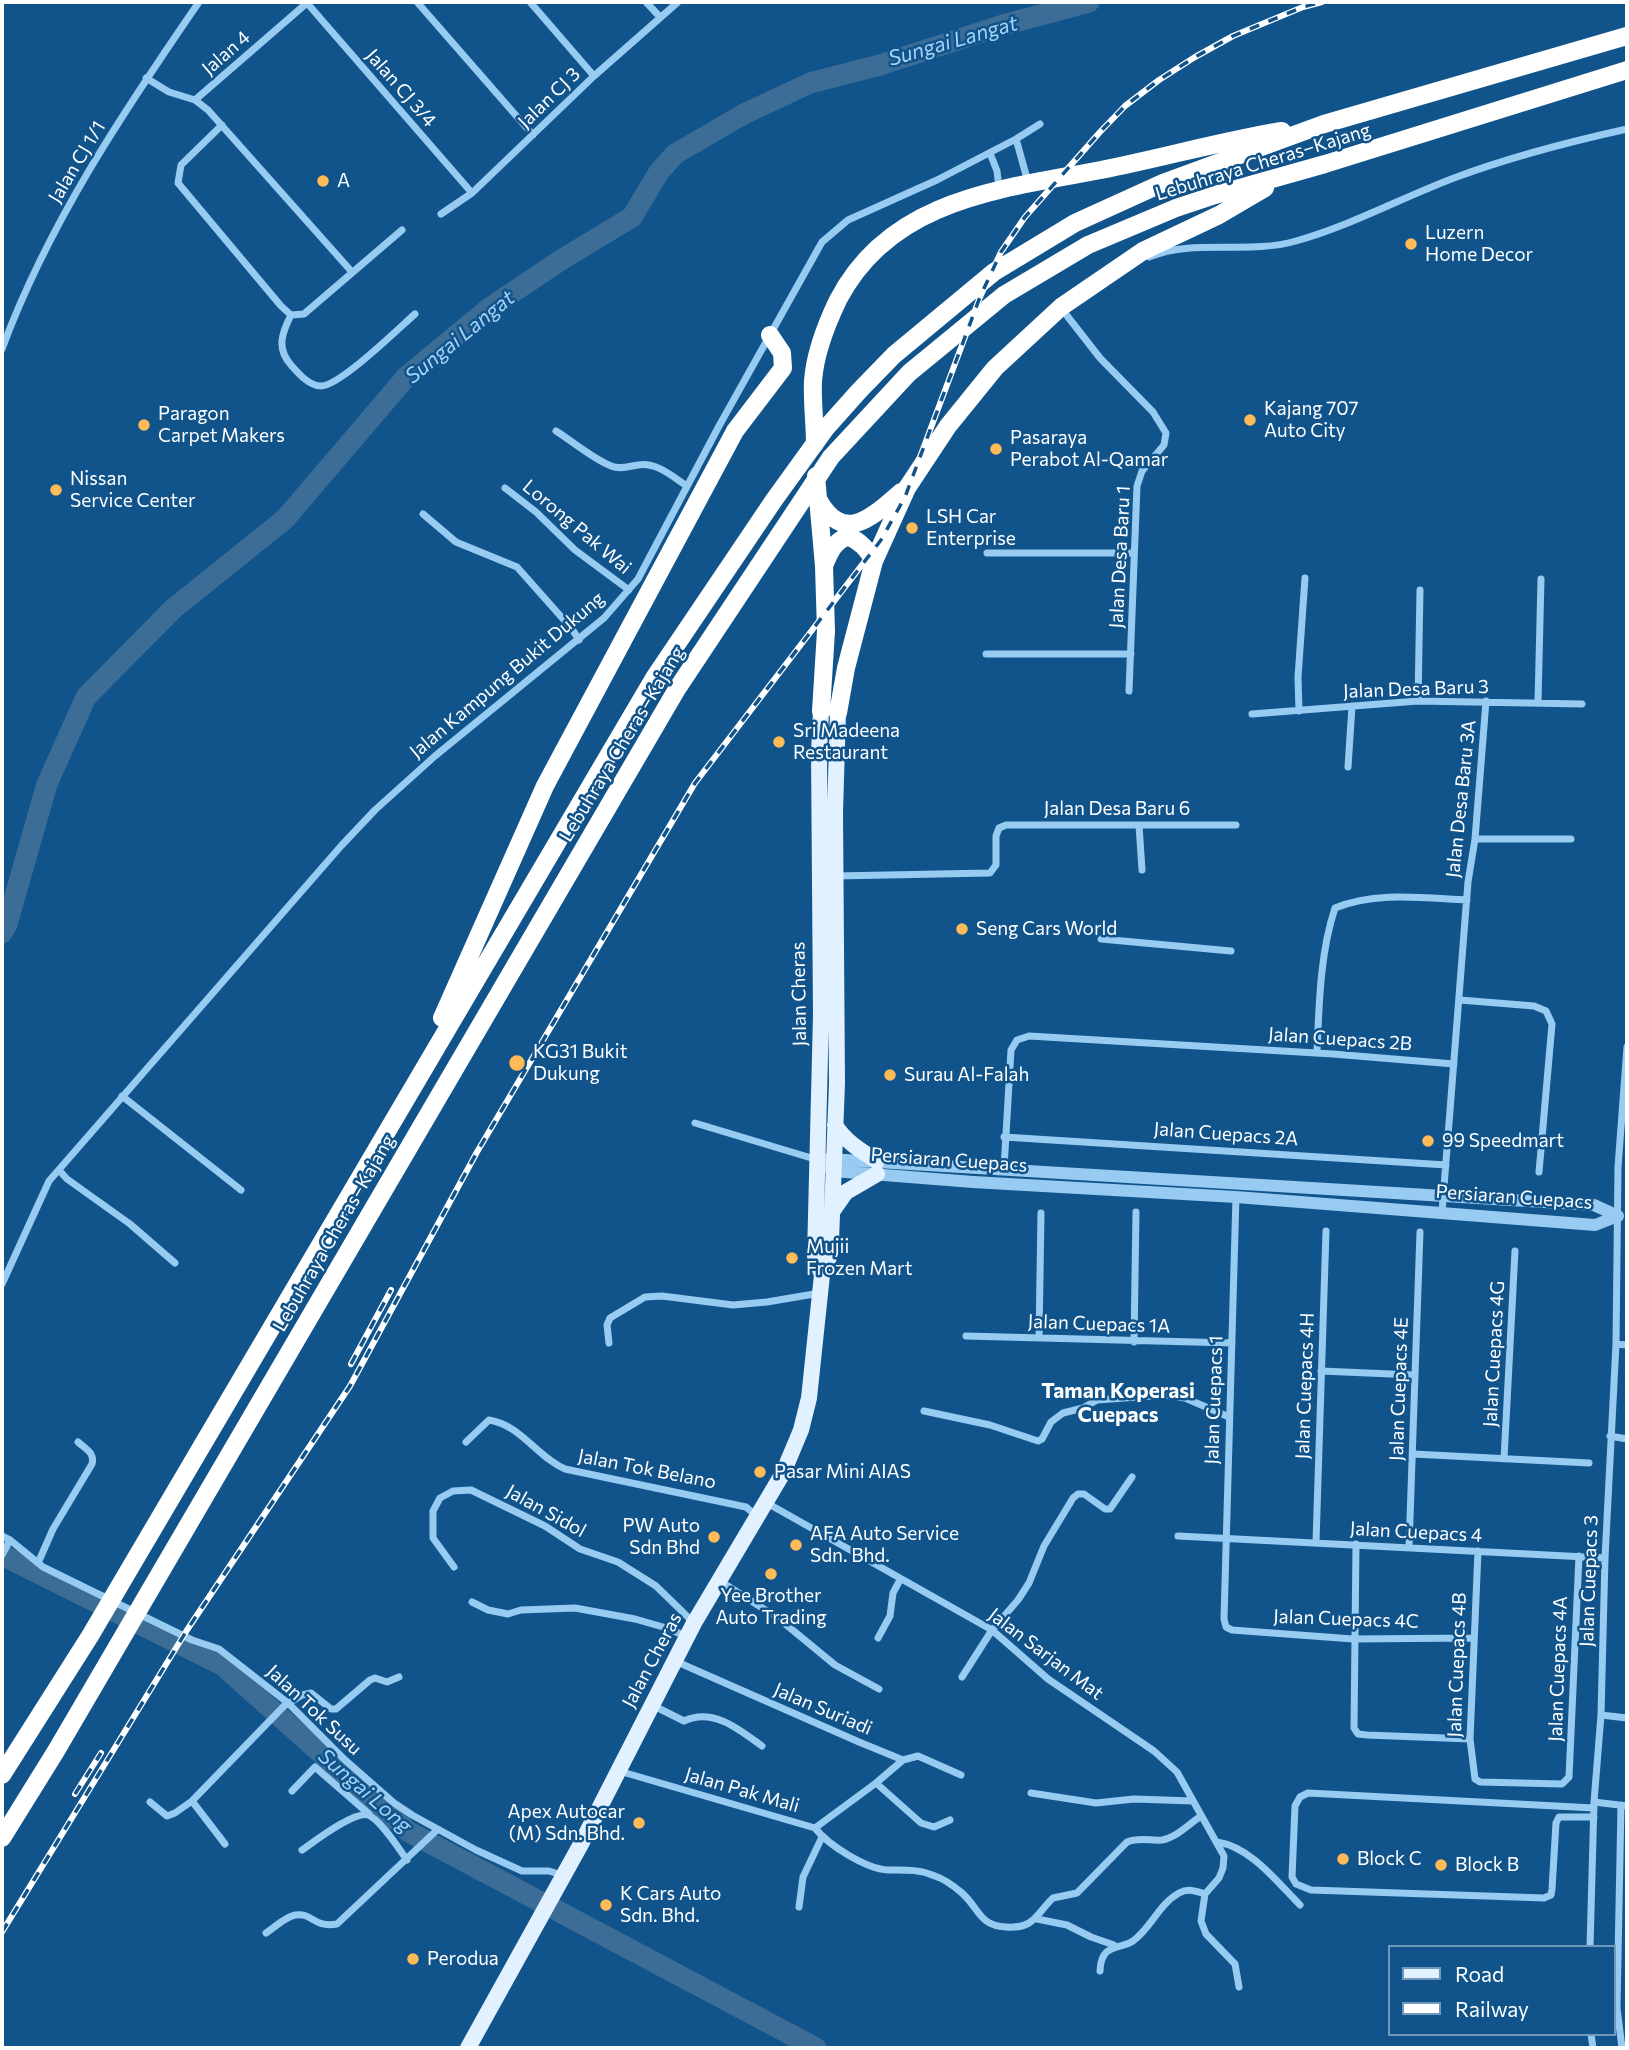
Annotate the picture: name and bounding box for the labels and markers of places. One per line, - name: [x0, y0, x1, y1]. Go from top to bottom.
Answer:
- place label: A: [337, 170, 350, 192]
- marker: A: [315, 173, 331, 189]
- place label: Luzern Home Decor: [1425, 222, 1533, 266]
- marker: Luzern Home Decor: [1403, 236, 1419, 252]
- place label: Kajang 707 Auto City: [1264, 398, 1359, 442]
- place label: Paragon Carpet Makers: [158, 403, 285, 447]
- marker: Kajang 707 Auto City: [1242, 412, 1258, 428]
- marker: Paragon Carpet Makers: [136, 417, 152, 433]
- place label: Pasaraya Perabot Al-Qamar: [1010, 427, 1168, 471]
- marker: Pasaraya Perabot Al-Qamar: [988, 441, 1004, 457]
- place label: Nissan Service Center: [70, 468, 196, 512]
- marker: Nissan Service Center: [48, 482, 64, 498]
- place label: LSH Car Enterprise: [926, 506, 1016, 550]
- marker: LSH Car Enterprise: [904, 520, 920, 536]
- place label: Sri Madeena Restaurant: [793, 720, 900, 764]
- marker: Sri Madeena Restaurant: [771, 734, 787, 750]
- place label: Seng Cars World: [976, 918, 1117, 940]
- marker: Seng Cars World: [954, 921, 970, 937]
- place label: KG31 Bukit Dukung: [533, 1041, 627, 1085]
- marker: KG31 Bukit Dukung: [507, 1053, 527, 1073]
- place label: Surau Al-Falah: [904, 1064, 1029, 1086]
- marker: Surau Al-Falah: [882, 1067, 898, 1083]
- place label: 99 Speedmart: [1442, 1130, 1564, 1152]
- marker: 99 Speedmart: [1420, 1133, 1436, 1149]
- place label: Mujii Frozen Mart: [806, 1236, 912, 1280]
- marker: Mujii Frozen Mart: [784, 1250, 800, 1266]
- place label: Pasar Mini AIAS: [774, 1461, 911, 1483]
- marker: Pasar Mini AIAS: [752, 1464, 768, 1480]
- place label: PW Auto Sdn Bhd: [623, 1515, 700, 1559]
- place label: AFA Auto Service Sdn. Bhd.: [810, 1523, 959, 1567]
- marker: PW Auto Sdn Bhd: [706, 1529, 722, 1545]
- marker: AFA Auto Service Sdn. Bhd.: [788, 1537, 804, 1553]
- marker: Yee Brother Auto Trading: [763, 1566, 779, 1582]
- place label: Yee Brother Auto Trading: [715, 1585, 827, 1629]
- place label: Apex Autocar (M) Sdn. Bhd.: [507, 1801, 625, 1845]
- marker: Apex Autocar (M) Sdn. Bhd.: [631, 1815, 647, 1831]
- place label: Block C: [1357, 1848, 1422, 1870]
- marker: Block C: [1335, 1851, 1351, 1867]
- place label: Block B: [1455, 1854, 1519, 1876]
- marker: Block B: [1433, 1857, 1449, 1873]
- place label: K Cars Auto Sdn. Bhd.: [620, 1883, 721, 1927]
- marker: K Cars Auto Sdn. Bhd.: [598, 1897, 614, 1913]
- place label: Perodua: [427, 1948, 499, 1970]
- marker: Perodua: [405, 1951, 421, 1967]

